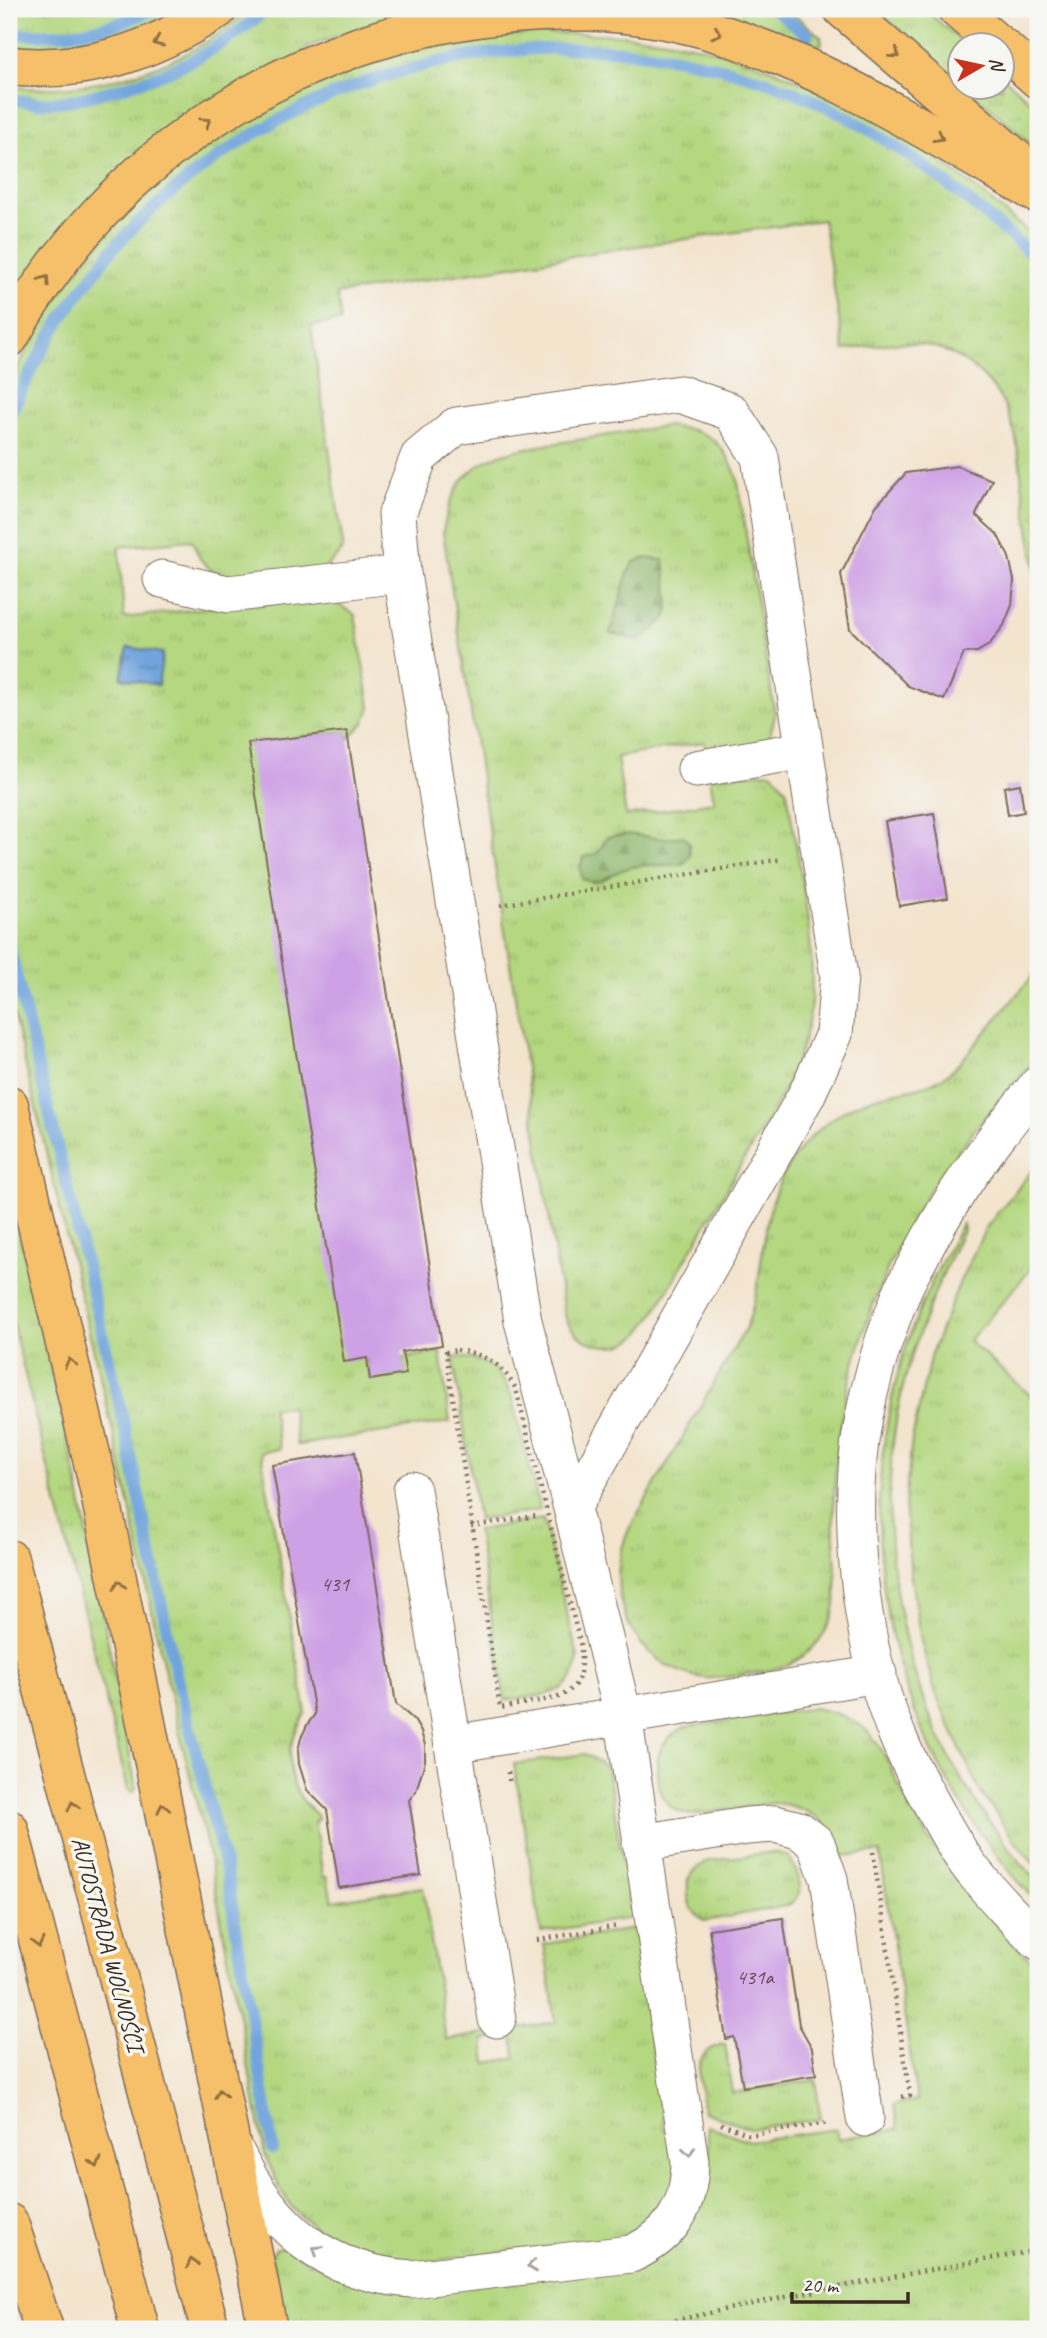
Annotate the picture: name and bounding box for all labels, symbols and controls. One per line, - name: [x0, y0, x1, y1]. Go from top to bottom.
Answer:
- one-way arrow: [711, 25, 723, 40]
- north arrow: [946, 32, 1016, 102]
- one-way arrow: [153, 34, 166, 48]
- one-way arrow: [887, 46, 900, 58]
- text: N: [984, 56, 1010, 74]
- one-way arrow: [198, 118, 211, 130]
- one-way arrow: [931, 129, 944, 142]
- one-way arrow: [36, 275, 49, 288]
- one-way arrow: [64, 1357, 78, 1369]
- house number: 431: [321, 1571, 351, 1597]
- one-way arrow: [112, 1579, 127, 1591]
- one-way arrow: [66, 1800, 81, 1812]
- one-way arrow: [156, 1802, 171, 1814]
- street label: AUTOSTRADA WOLNOŚCI: [65, 1834, 152, 2060]
- one-way arrow: [30, 1937, 44, 1949]
- house number: 431a: [736, 1964, 776, 1990]
- one-way arrow: [214, 2088, 229, 2100]
- one-way arrow: [681, 2146, 696, 2158]
- one-way arrow: [88, 2157, 102, 2169]
- one-way arrow: [312, 2246, 325, 2259]
- one-way arrow: [186, 2258, 201, 2270]
- one-way arrow: [526, 2258, 537, 2273]
- scale bar: [792, 2261, 907, 2305]
- text: 20 m: [802, 2272, 840, 2298]

